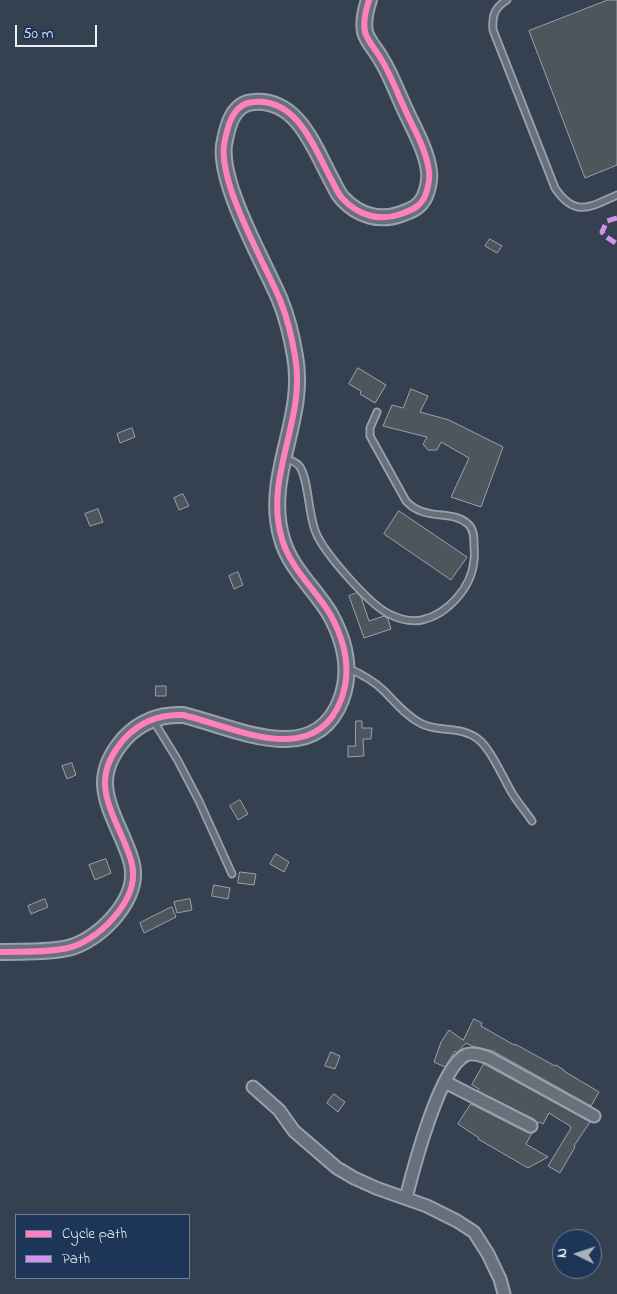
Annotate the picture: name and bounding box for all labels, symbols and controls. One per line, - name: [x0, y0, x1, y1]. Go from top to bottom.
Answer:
- scale bar: [18, 15, 100, 47]
- text: 50 m: [23, 23, 53, 45]
- legend: [15, 1214, 190, 1279]
- text: Cycle path: [62, 1223, 127, 1245]
- north arrow: [552, 1229, 602, 1279]
- text: Path: [62, 1248, 90, 1270]
- text: N: [552, 1248, 573, 1258]

